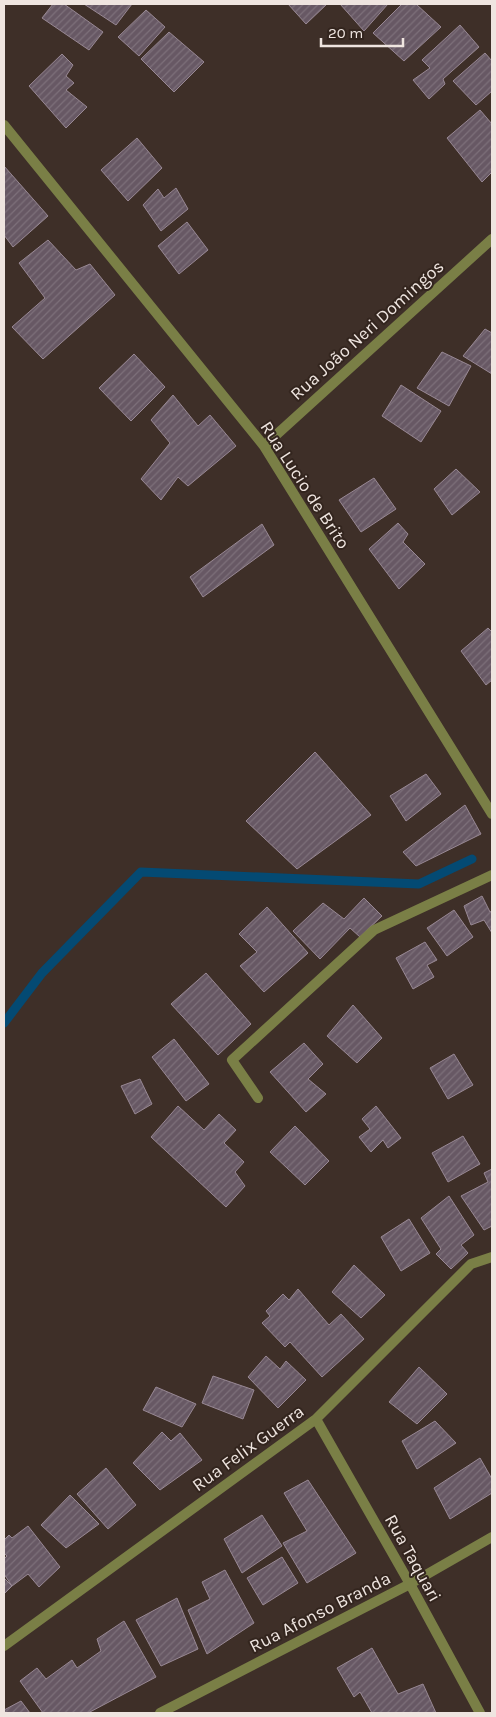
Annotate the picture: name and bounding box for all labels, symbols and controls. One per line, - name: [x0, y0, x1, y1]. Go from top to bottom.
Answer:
- scale bar: [321, 15, 404, 47]
- text: 20 m: [328, 24, 363, 42]
- street label: Rua João Neri Domingos: [286, 255, 448, 405]
- street label: Rua Lucio de Brito: [255, 417, 355, 553]
- street label: Rua Felix Guerra: [188, 1400, 308, 1496]
- street label: Rua Taquari: [380, 1510, 446, 1606]
- street label: Rua Afonso Branda: [246, 1567, 394, 1657]

